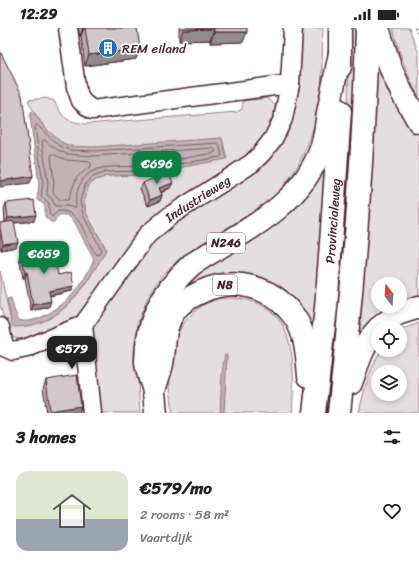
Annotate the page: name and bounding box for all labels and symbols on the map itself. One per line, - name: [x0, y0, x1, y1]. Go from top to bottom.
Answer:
- building icon: REM eiland: [97, 37, 119, 59]
- place label: REM eiland: [122, 37, 187, 60]
- pin: €696: [133, 151, 181, 185]
- street label: Industrieweg: [159, 169, 236, 229]
- street label: Provincialeweg: [318, 177, 347, 264]
- road number: N246: [207, 233, 245, 253]
- pin: €659: [20, 241, 68, 275]
- road number: N8: [213, 275, 237, 295]
- north arrow: [371, 277, 407, 313]
- pin: €579: [48, 336, 96, 370]

